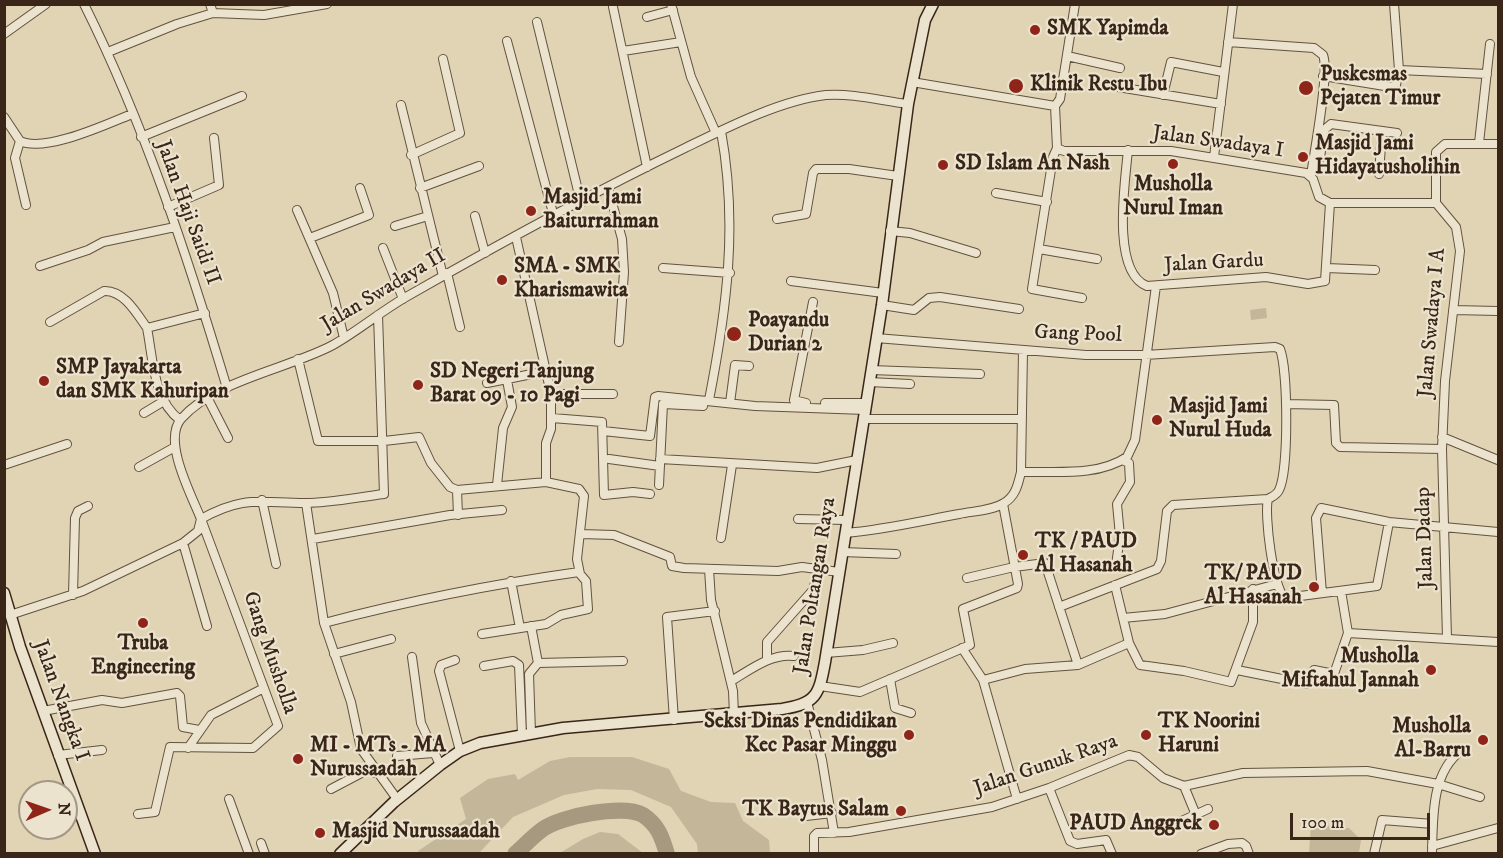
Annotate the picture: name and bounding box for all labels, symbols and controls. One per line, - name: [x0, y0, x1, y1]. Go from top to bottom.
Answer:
- place label: SMK Yapimda: [1047, 17, 1168, 43]
- marker: SMK Yapimda: [1028, 23, 1042, 37]
- place label: Puskesmas Pejaten Timur: [1320, 63, 1440, 113]
- place label: Klinik Restu Ibu: [1030, 73, 1167, 99]
- marker: Klinik Restu Ibu: [1007, 77, 1025, 95]
- marker: Puskesmas Pejaten Timur: [1297, 79, 1315, 97]
- street label: Jalan Swadaya I: [1151, 121, 1285, 165]
- place label: Masjid Jami Hidayatusholihin: [1315, 132, 1460, 182]
- street label: Jalan Haji Saidi II: [149, 137, 225, 289]
- marker: Masjid Jami Hidayatusholihin: [1296, 150, 1310, 164]
- place label: SD Islam An Nash: [955, 152, 1110, 178]
- marker: Musholla Nurul Iman: [1166, 157, 1180, 171]
- marker: SD Islam An Nash: [936, 158, 950, 172]
- place label: Musholla Nurul Iman: [1123, 173, 1223, 223]
- place label: Masjid Jami Baiturrahman: [543, 186, 659, 236]
- marker: Masjid Jami Baiturrahman: [524, 204, 538, 218]
- street label: Jalan Swadaya II: [317, 244, 451, 338]
- street label: Jalan Swadaya I A: [1414, 247, 1452, 399]
- street label: Jalan Gardu: [1164, 249, 1264, 279]
- place label: SMA - SMK Kharismawita: [514, 255, 628, 305]
- marker: SMA - SMK Kharismawita: [495, 273, 509, 287]
- place label: Poayandu Durian 2: [748, 309, 829, 359]
- street label: Gang Pool: [1034, 321, 1122, 349]
- marker: Poayandu Durian 2: [725, 325, 743, 343]
- place label: SMP Jayakarta dan SMK Kahuripan: [56, 356, 229, 406]
- place label: SD Negeri Tanjung Barat 09 - 10 Pagi: [430, 360, 594, 410]
- marker: SMP Jayakarta dan SMK Kahuripan: [37, 374, 51, 388]
- marker: SD Negeri Tanjung Barat 09 - 10 Pagi: [411, 378, 425, 392]
- place label: Masjid Jami Nurul Huda: [1169, 395, 1272, 445]
- marker: Masjid Jami Nurul Huda: [1150, 413, 1164, 427]
- street label: Jalan Dadap: [1412, 487, 1440, 589]
- street label: Jalan Poltangan Raya: [790, 496, 842, 676]
- place label: TK / PAUD Al Hasanah: [1035, 530, 1137, 580]
- marker: TK / PAUD Al Hasanah: [1016, 548, 1030, 562]
- place label: TK/ PAUD Al Hasanah: [1204, 562, 1302, 612]
- marker: TK/ PAUD Al Hasanah: [1307, 580, 1321, 594]
- street label: Gang Musholla: [236, 588, 302, 718]
- marker: Truba Engineering: [136, 616, 150, 630]
- place label: Truba Engineering: [91, 632, 195, 682]
- street label: Jalan Nangka I: [26, 637, 94, 765]
- place label: Musholla Miftahul Jannah: [1281, 645, 1419, 695]
- marker: Musholla Miftahul Jannah: [1424, 663, 1438, 677]
- place label: Seksi Dinas Pendidikan Kec Pasar Minggu: [704, 710, 897, 760]
- place label: TK Noorini Haruni: [1158, 710, 1260, 760]
- place label: Musholla Al-Barru: [1392, 715, 1471, 765]
- marker: Seksi Dinas Pendidikan Kec Pasar Minggu: [902, 728, 916, 742]
- marker: TK Noorini Haruni: [1139, 728, 1153, 742]
- street label: Jalan Gunuk Raya: [971, 730, 1121, 802]
- marker: Musholla Al-Barru: [1476, 733, 1490, 747]
- place label: MI - MTs - MA Nurussaadah: [310, 734, 446, 784]
- marker: MI - MTs - MA Nurussaadah: [291, 752, 305, 766]
- north arrow: [18, 780, 78, 840]
- place label: TK Baytus Salam: [742, 798, 889, 824]
- scale bar: [1293, 801, 1432, 839]
- text: N: [54, 803, 74, 816]
- marker: TK Baytus Salam: [894, 804, 908, 818]
- place label: PAUD Anggrek: [1069, 812, 1202, 838]
- text: 100 m: [1301, 812, 1344, 834]
- marker: PAUD Anggrek: [1207, 818, 1221, 832]
- place label: Masjid Nurussaadah: [332, 820, 500, 846]
- marker: Masjid Nurussaadah: [313, 826, 327, 840]

